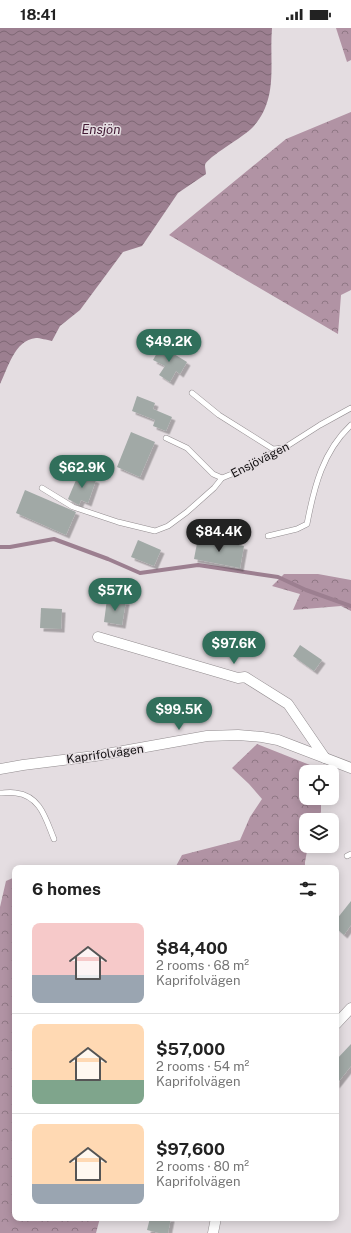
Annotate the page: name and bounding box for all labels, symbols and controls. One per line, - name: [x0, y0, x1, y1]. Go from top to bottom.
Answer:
- text: 18:41: [20, 6, 57, 23]
- water label: Ensjön: [82, 122, 120, 137]
- pin: $49.2K: [136, 329, 202, 363]
- text: $49.2K: [145, 334, 193, 349]
- street label: Ensjövägen: [228, 439, 292, 481]
- pin: $62.9K: [49, 455, 115, 489]
- text: $62.9K: [58, 460, 106, 475]
- pin: $84.4K: [186, 519, 252, 553]
- text: $84.4K: [195, 524, 243, 539]
- pin: $57K: [91, 578, 139, 612]
- text: $57K: [97, 583, 133, 598]
- pin: $97.6K: [201, 631, 267, 665]
- text: $97.6K: [211, 636, 257, 651]
- pin: $99.5K: [146, 697, 212, 731]
- text: $99.5K: [155, 702, 203, 717]
- street label: Kaprifolvägen: [65, 742, 145, 766]
- map controls: [299, 765, 339, 853]
- button: locate: [299, 765, 339, 805]
- button: layers: [299, 813, 339, 853]
- icon: filters: [297, 878, 319, 900]
- text: 6 homes: [32, 879, 101, 899]
- text: $84,400: [156, 938, 228, 958]
- icon: home: [64, 939, 112, 987]
- text: 2 rooms · 68 m²: [156, 958, 249, 973]
- text: Kaprifolvägen: [156, 973, 240, 988]
- text: $57,000: [156, 1039, 225, 1059]
- icon: home: [64, 1040, 112, 1088]
- text: 2 rooms · 54 m²: [156, 1059, 249, 1074]
- text: Kaprifolvägen: [156, 1074, 240, 1089]
- text: $97,600: [156, 1139, 225, 1159]
- icon: home: [64, 1140, 112, 1188]
- text: 2 rooms · 80 m²: [156, 1159, 249, 1174]
- text: Kaprifolvägen: [156, 1174, 240, 1189]

